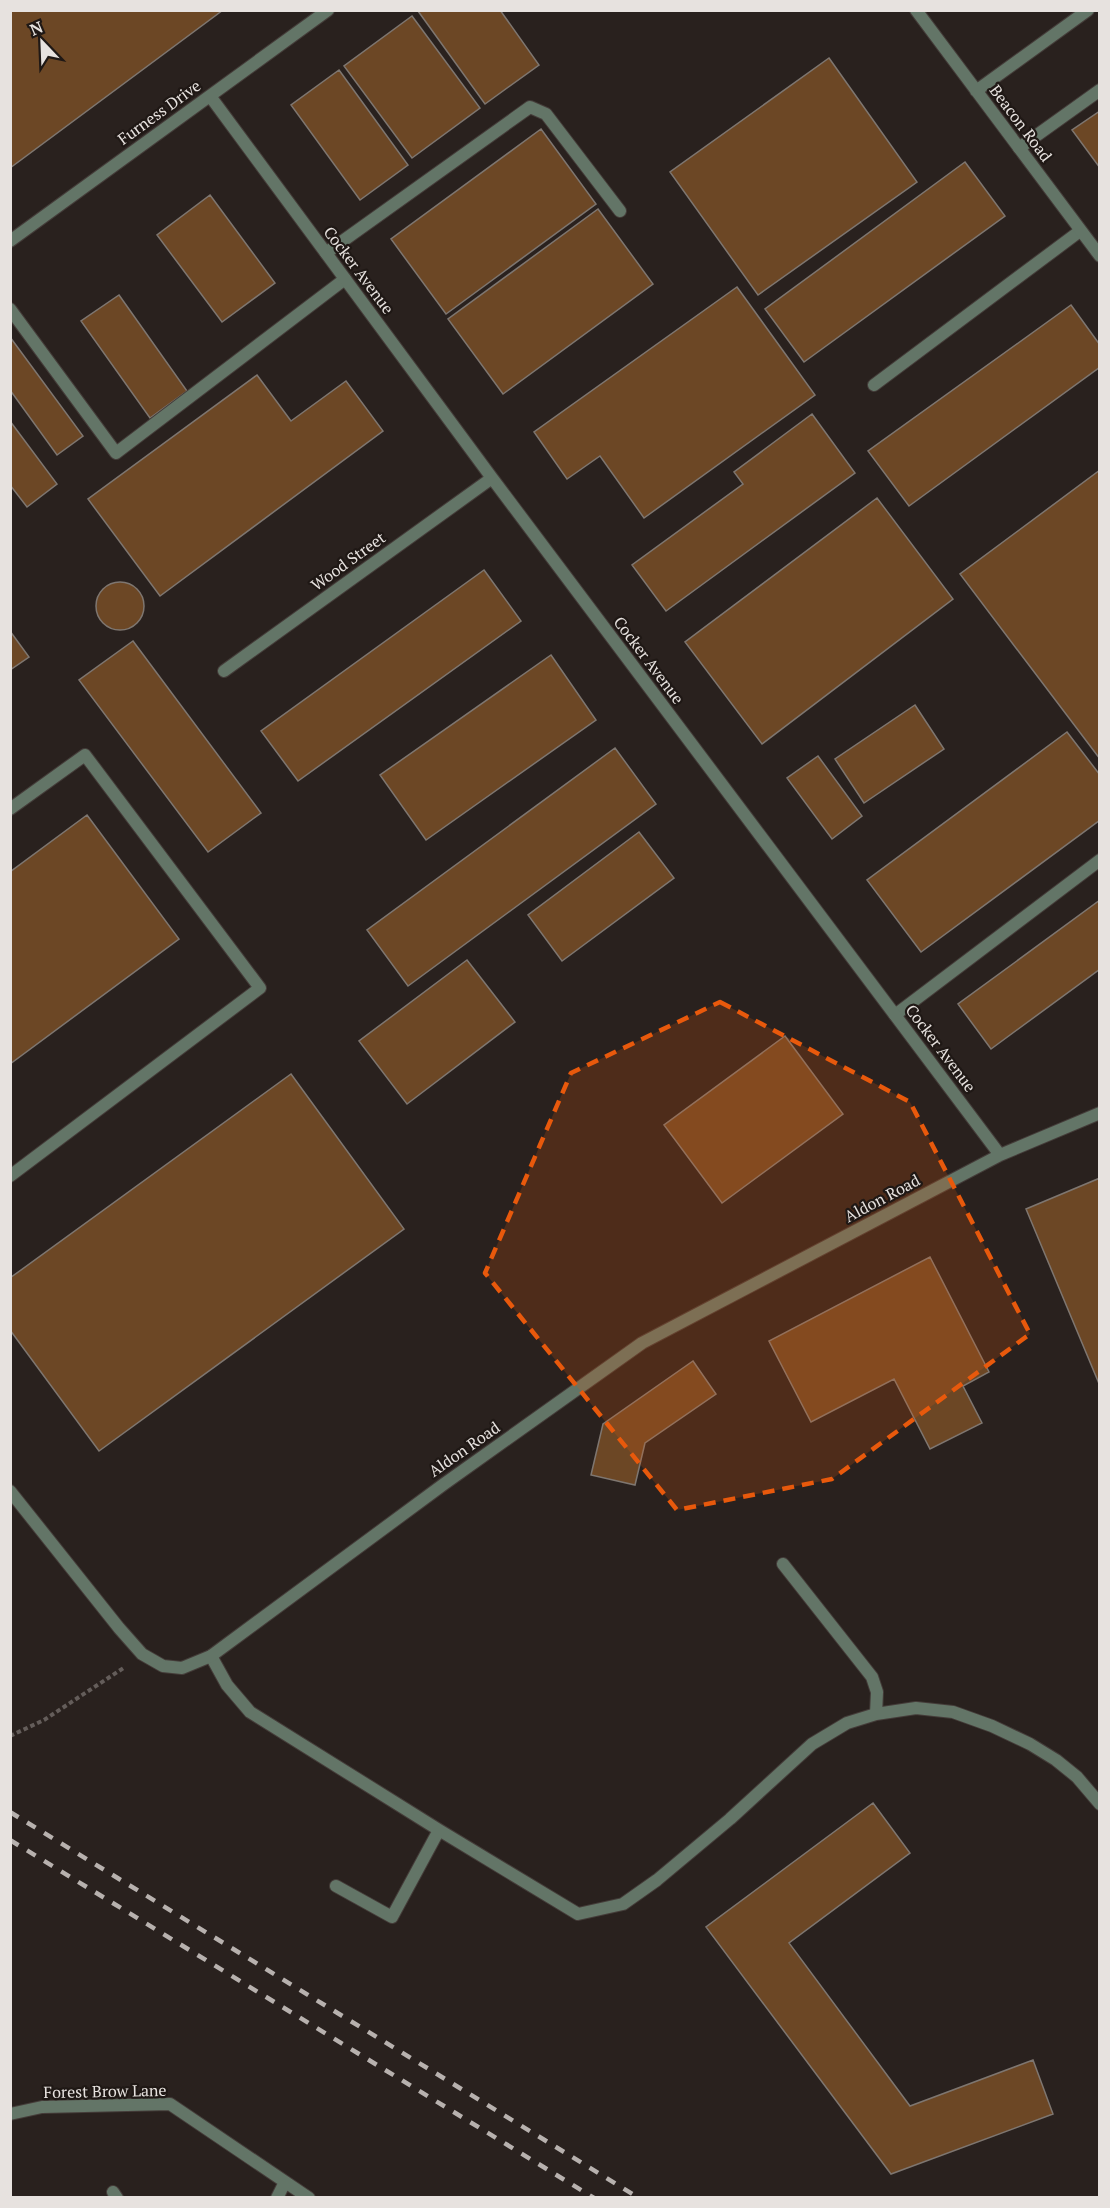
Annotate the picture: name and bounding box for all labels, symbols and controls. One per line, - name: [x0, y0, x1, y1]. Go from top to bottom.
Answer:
- north arrow: [12, 12, 72, 72]
- text: N: [26, 16, 46, 41]
- street label: Furness Drive: [113, 74, 205, 150]
- street label: Beacon Road: [985, 80, 1057, 166]
- street label: Cocker Avenue: [319, 222, 399, 318]
- street label: Wood Street: [306, 526, 390, 595]
- street label: Cocker Avenue: [609, 612, 689, 708]
- street label: Cocker Avenue: [901, 1000, 981, 1096]
- street label: Aldon Road: [840, 1169, 924, 1227]
- street label: Aldon Road: [424, 1416, 504, 1482]
- street label: Forest Brow Lane: [43, 2079, 167, 2103]

